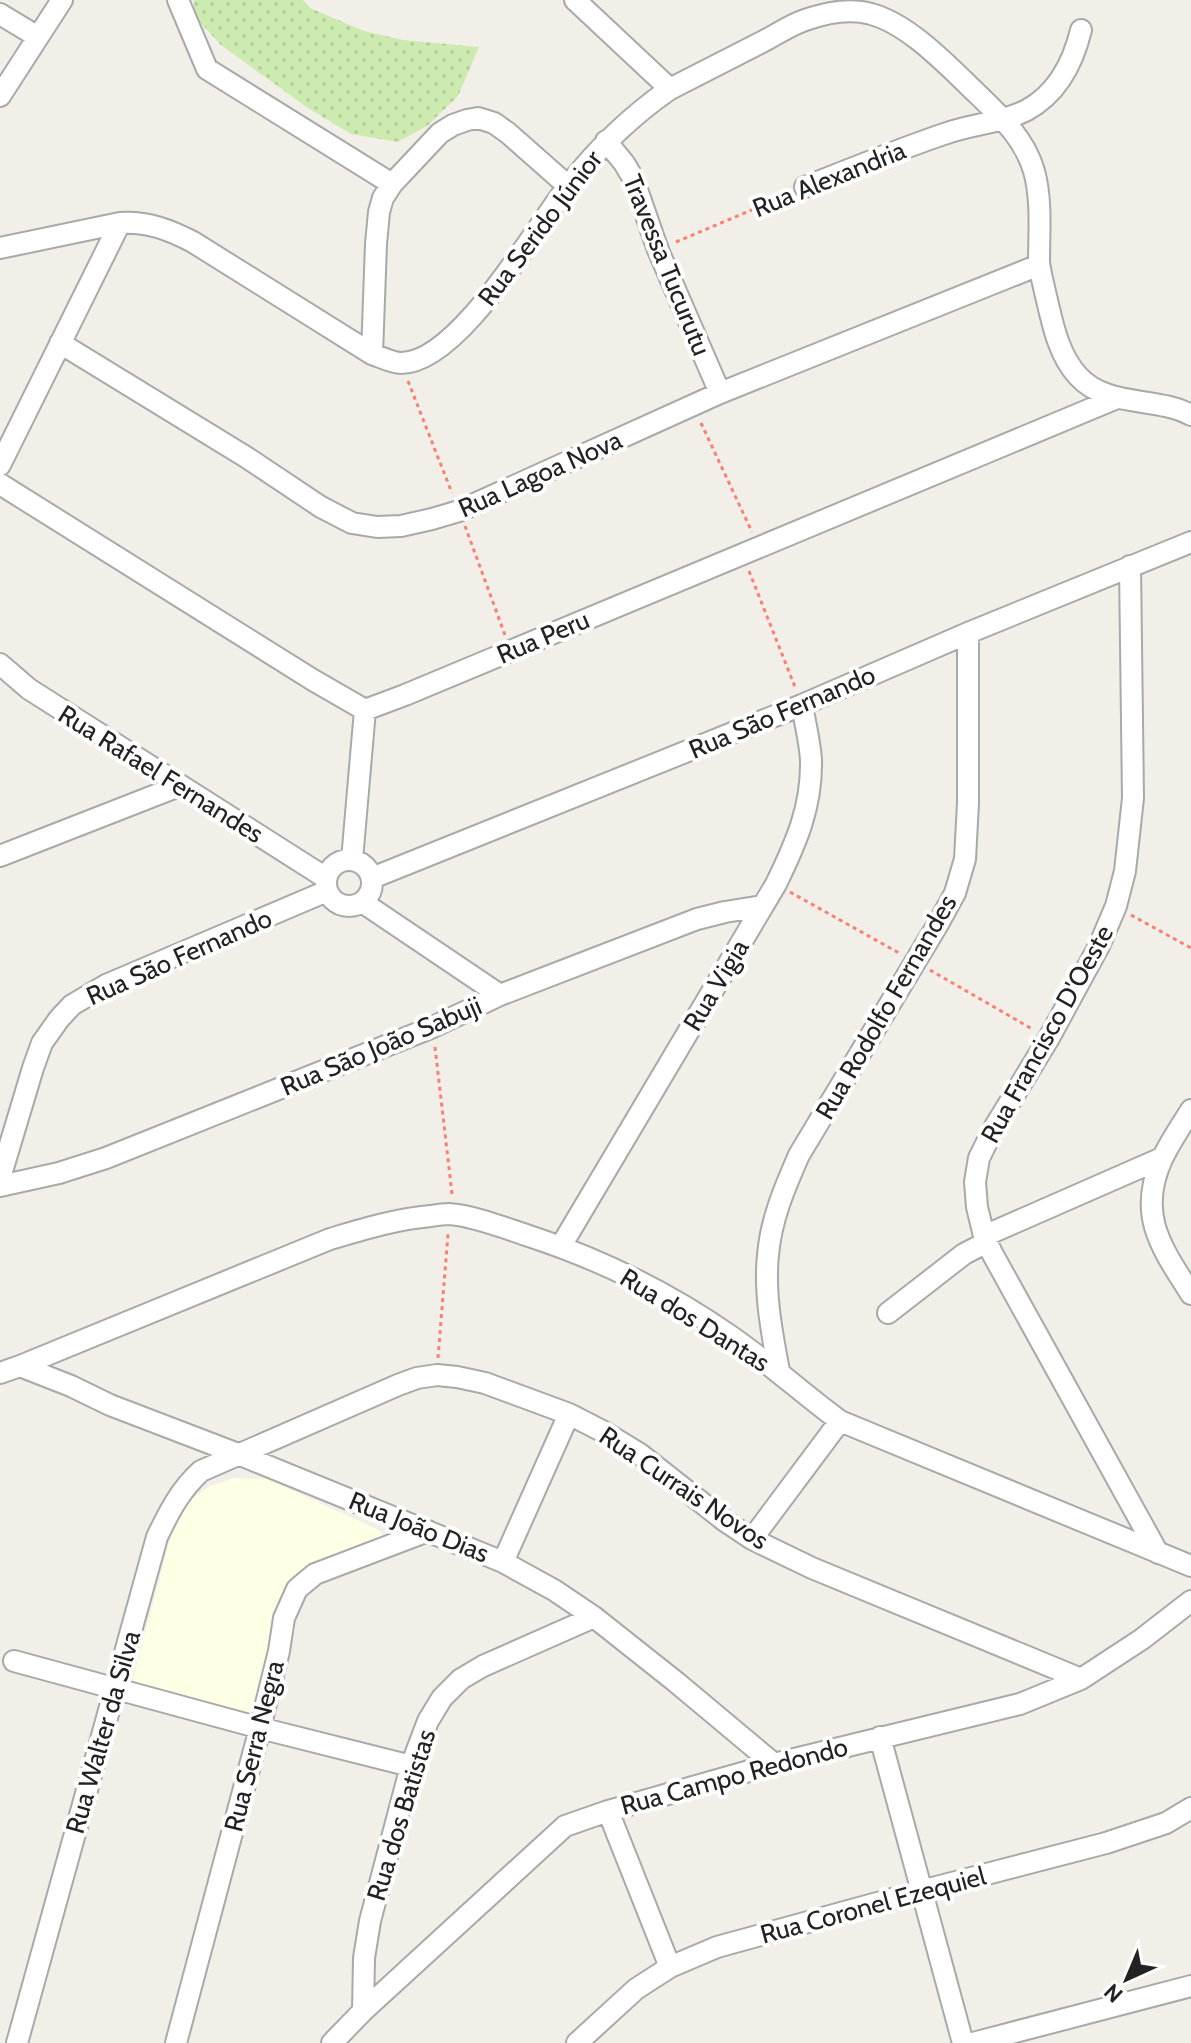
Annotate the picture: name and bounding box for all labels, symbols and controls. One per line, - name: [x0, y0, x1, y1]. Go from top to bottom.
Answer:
- street label: Rua Alexandria: [748, 134, 911, 224]
- street label: Rua Serido Júnior: [471, 143, 609, 312]
- street label: Travessa Tucurutu: [616, 170, 718, 360]
- street label: Rua Lagoa Nova: [453, 423, 627, 524]
- street label: Rua Peru: [492, 603, 594, 671]
- street label: Rua São Fernando: [684, 658, 880, 766]
- street label: Rua Rafael Fernandes: [53, 698, 270, 850]
- street label: Rua Rodolfo Fernandes: [809, 889, 964, 1125]
- street label: Rua São Fernando: [81, 902, 277, 1012]
- street label: Rua Francisco D'Oeste: [974, 920, 1120, 1148]
- street label: Rua Vigia: [676, 933, 756, 1037]
- street label: Rua São João Sabuji: [276, 989, 486, 1103]
- street label: Rua dos Dantas: [614, 1261, 776, 1379]
- street label: Rua Currais Novos: [593, 1420, 775, 1556]
- street label: Rua João Dias: [344, 1484, 494, 1570]
- street label: Rua Walter da Silva: [59, 1626, 147, 1837]
- street label: Rua Serra Negra: [217, 1657, 291, 1835]
- street label: Rua dos Batistas: [360, 1725, 442, 1905]
- street label: Rua Campo Redondo: [617, 1730, 851, 1822]
- street label: Rua Coronel Ezequiel: [757, 1860, 989, 1950]
- north arrow: [1087, 1939, 1167, 2019]
- text: N: [1098, 1978, 1128, 2008]

